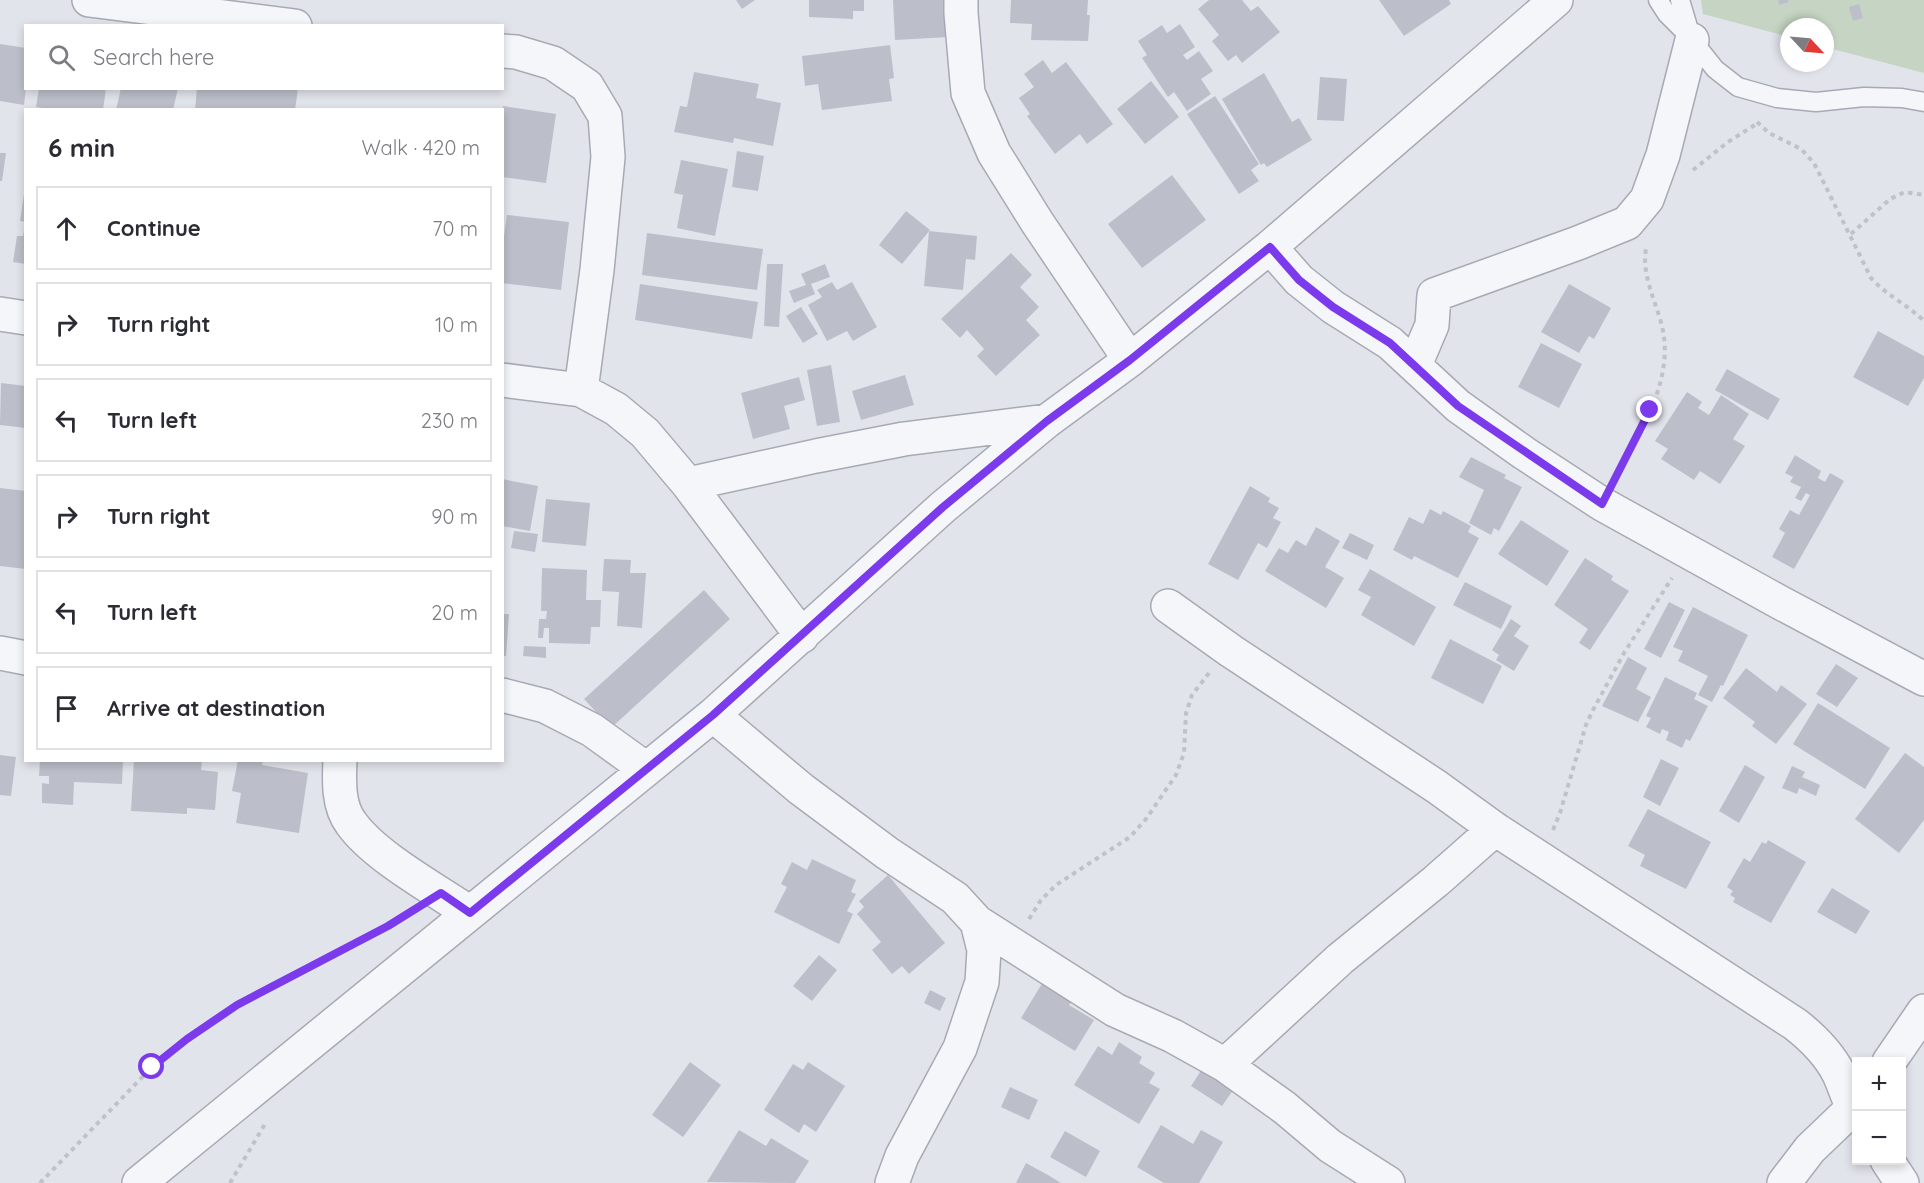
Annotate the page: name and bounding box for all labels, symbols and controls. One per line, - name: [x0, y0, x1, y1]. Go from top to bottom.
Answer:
- north arrow: [1780, 18, 1834, 72]
- search box: [24, 24, 504, 90]
- icon: search: [45, 41, 78, 74]
- text: Search here: [93, 43, 214, 71]
- text: 6 min: [48, 131, 115, 164]
- text: Walk · 420 m: [361, 135, 480, 160]
- icon: ahead: [50, 212, 83, 245]
- text: Continue: [107, 214, 201, 242]
- text: 70 m: [432, 216, 478, 241]
- icon: right: [50, 308, 83, 341]
- text: Turn right: [107, 310, 211, 338]
- text: 10 m: [435, 312, 478, 337]
- route end: [1636, 396, 1662, 422]
- icon: left: [50, 404, 83, 437]
- text: Turn left: [107, 406, 197, 434]
- text: 230 m: [421, 408, 478, 433]
- icon: right: [50, 500, 83, 533]
- text: Turn right: [107, 502, 211, 530]
- text: 90 m: [431, 504, 478, 529]
- icon: left: [50, 596, 83, 629]
- text: Turn left: [107, 598, 197, 626]
- text: 20 m: [431, 600, 478, 625]
- icon: arrive: [50, 692, 83, 725]
- text: Arrive at destination: [107, 694, 325, 722]
- route start: [138, 1053, 164, 1079]
- map controls: [1852, 1057, 1906, 1165]
- button: +: [1852, 1057, 1906, 1111]
- button: −: [1852, 1111, 1906, 1165]

